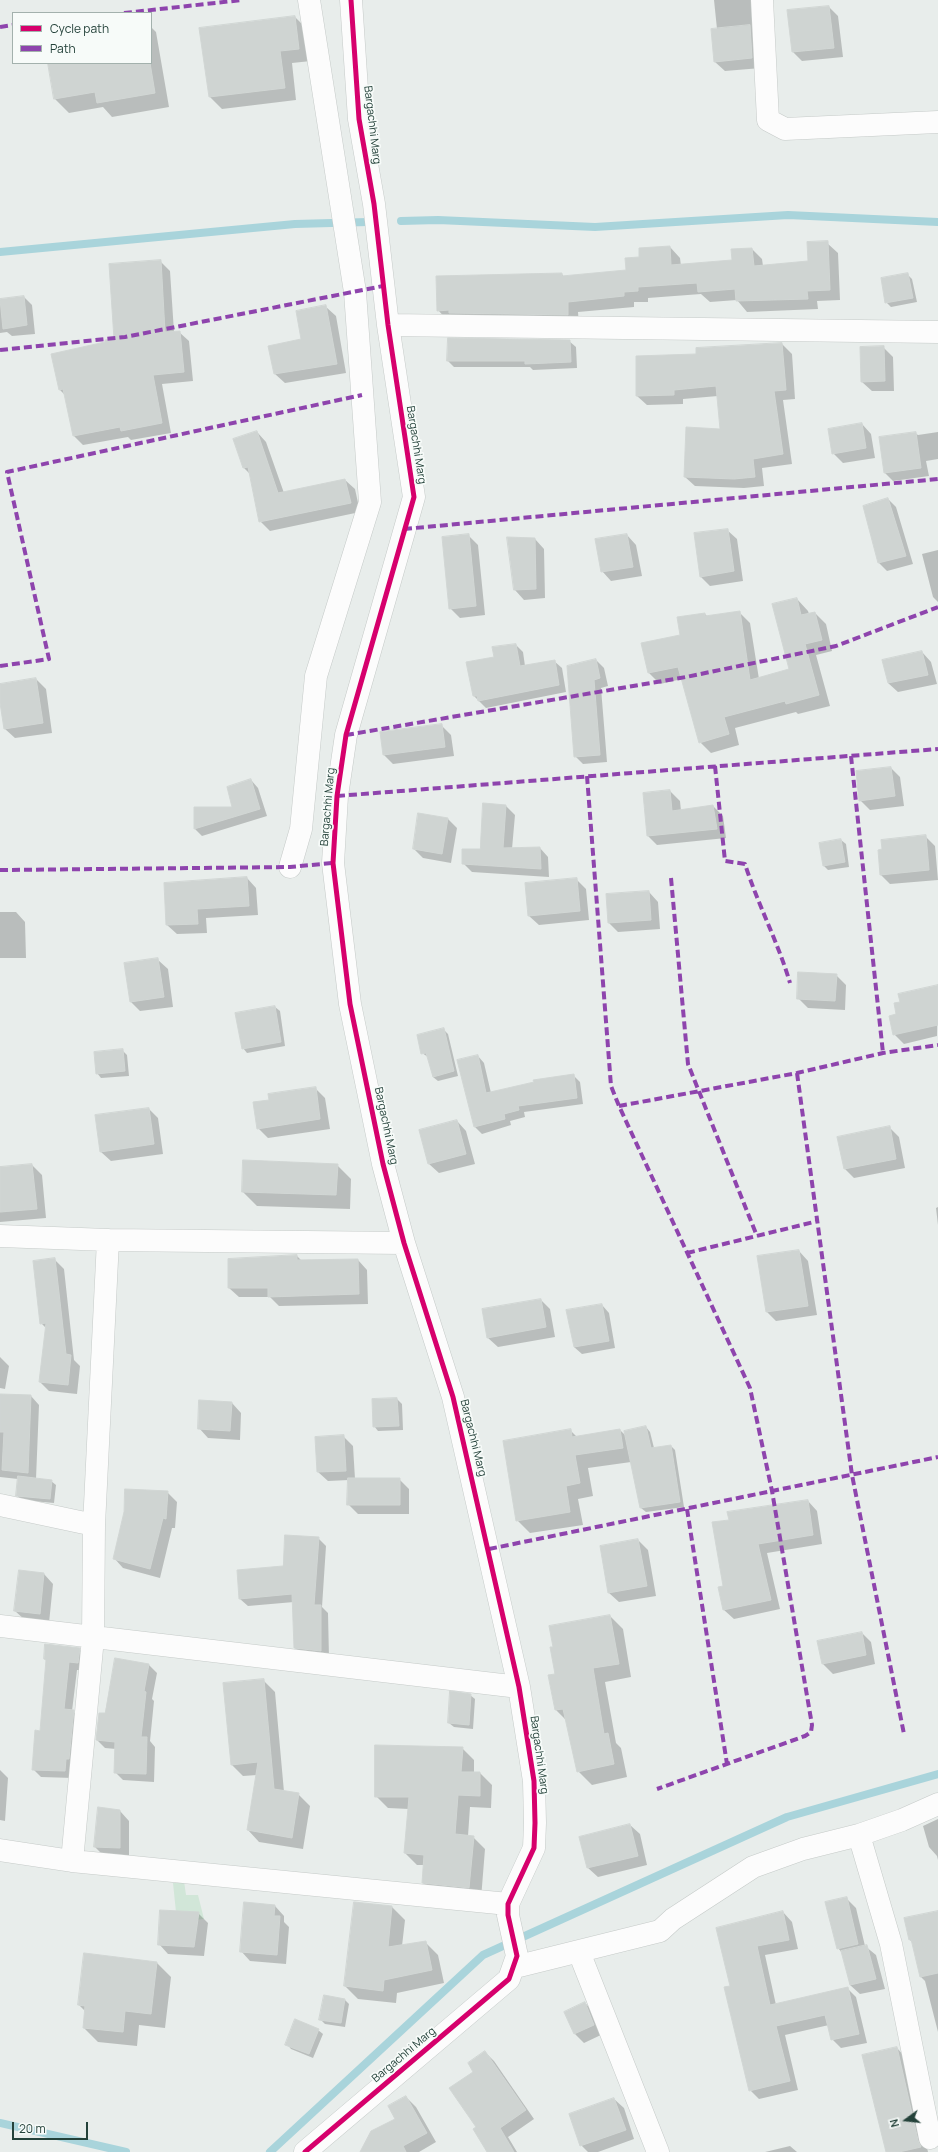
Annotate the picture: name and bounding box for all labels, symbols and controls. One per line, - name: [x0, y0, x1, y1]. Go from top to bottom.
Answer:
- legend: [12, 12, 152, 64]
- text: Cycle path: [50, 20, 109, 37]
- text: Path: [50, 40, 76, 57]
- street label: Bargachhi Marg: [361, 85, 383, 165]
- street label: Bargachhi Marg: [403, 405, 429, 485]
- street label: Bargachhi Marg: [318, 767, 338, 847]
- street label: Bargachhi Marg: [371, 1086, 401, 1166]
- street label: Bargachhi Marg: [457, 1398, 489, 1478]
- street label: Bargachhi Marg: [527, 1715, 551, 1795]
- street label: Bargachhi Marg: [370, 2025, 438, 2085]
- north arrow: [886, 2100, 926, 2140]
- scale bar: [14, 2114, 90, 2140]
- text: N: [886, 2117, 902, 2129]
- text: 20 m: [19, 2120, 46, 2137]

